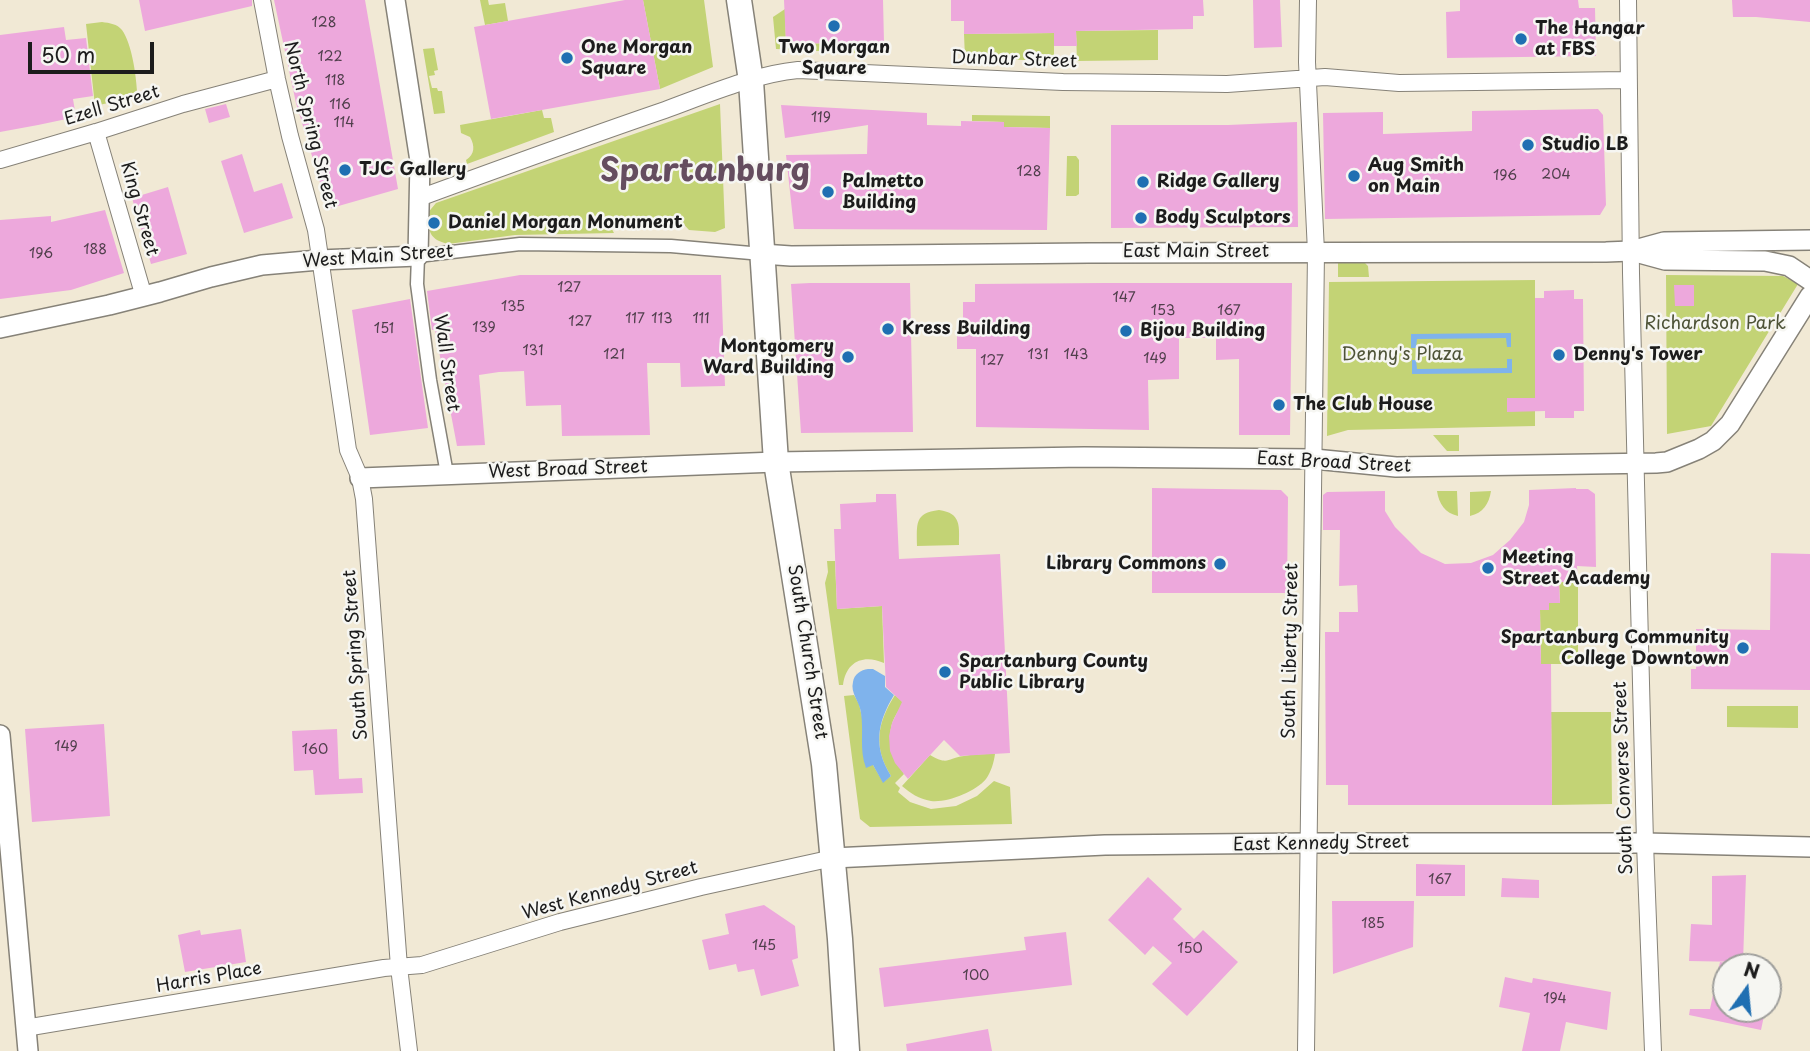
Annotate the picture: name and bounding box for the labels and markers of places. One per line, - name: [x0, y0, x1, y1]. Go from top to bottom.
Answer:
- marker: Two Morgan Square: [826, 18, 842, 34]
- place label: The Hangar at FBS: [1535, 18, 1645, 60]
- marker: The Hangar at FBS: [1513, 31, 1529, 47]
- place label: One Morgan Square: [581, 37, 692, 80]
- place label: Two Morgan Square: [778, 37, 890, 80]
- marker: One Morgan Square: [559, 50, 575, 66]
- place label: Studio LB: [1542, 134, 1629, 156]
- marker: Studio LB: [1520, 137, 1536, 153]
- place label: Aug Smith on Main: [1368, 155, 1464, 198]
- place label: TJC Gallery: [359, 159, 466, 181]
- marker: TJC Gallery: [337, 162, 353, 178]
- marker: Aug Smith on Main: [1346, 168, 1362, 184]
- place label: Palmetto Building: [842, 171, 924, 214]
- place label: Ridge Gallery: [1157, 171, 1279, 193]
- marker: Ridge Gallery: [1135, 174, 1151, 190]
- marker: Palmetto Building: [820, 184, 836, 200]
- place label: Body Sculptors: [1155, 207, 1291, 229]
- marker: Body Sculptors: [1133, 210, 1149, 226]
- place label: Daniel Morgan Monument: [448, 212, 683, 234]
- marker: Daniel Morgan Monument: [426, 215, 442, 231]
- place label: Kress Building: [902, 318, 1030, 340]
- place label: Bijou Building: [1140, 320, 1265, 342]
- marker: Kress Building: [880, 321, 896, 337]
- marker: Bijou Building: [1118, 323, 1134, 339]
- place label: Montgomery Ward Building: [703, 336, 834, 378]
- place label: Denny's Tower: [1573, 344, 1703, 366]
- marker: Denny's Tower: [1551, 347, 1567, 363]
- marker: Montgomery Ward Building: [840, 349, 856, 365]
- place label: The Club House: [1293, 394, 1433, 416]
- marker: The Club House: [1271, 397, 1287, 413]
- place label: Meeting Street Academy: [1502, 547, 1650, 590]
- place label: Library Commons: [1046, 553, 1206, 575]
- marker: Library Commons: [1212, 556, 1228, 572]
- marker: Meeting Street Academy: [1480, 560, 1496, 576]
- place label: Spartanburg Community College Downtown: [1501, 627, 1729, 670]
- marker: Spartanburg Community College Downtown: [1735, 640, 1751, 656]
- place label: Spartanburg County Public Library: [959, 651, 1148, 694]
- marker: Spartanburg County Public Library: [937, 664, 953, 680]

